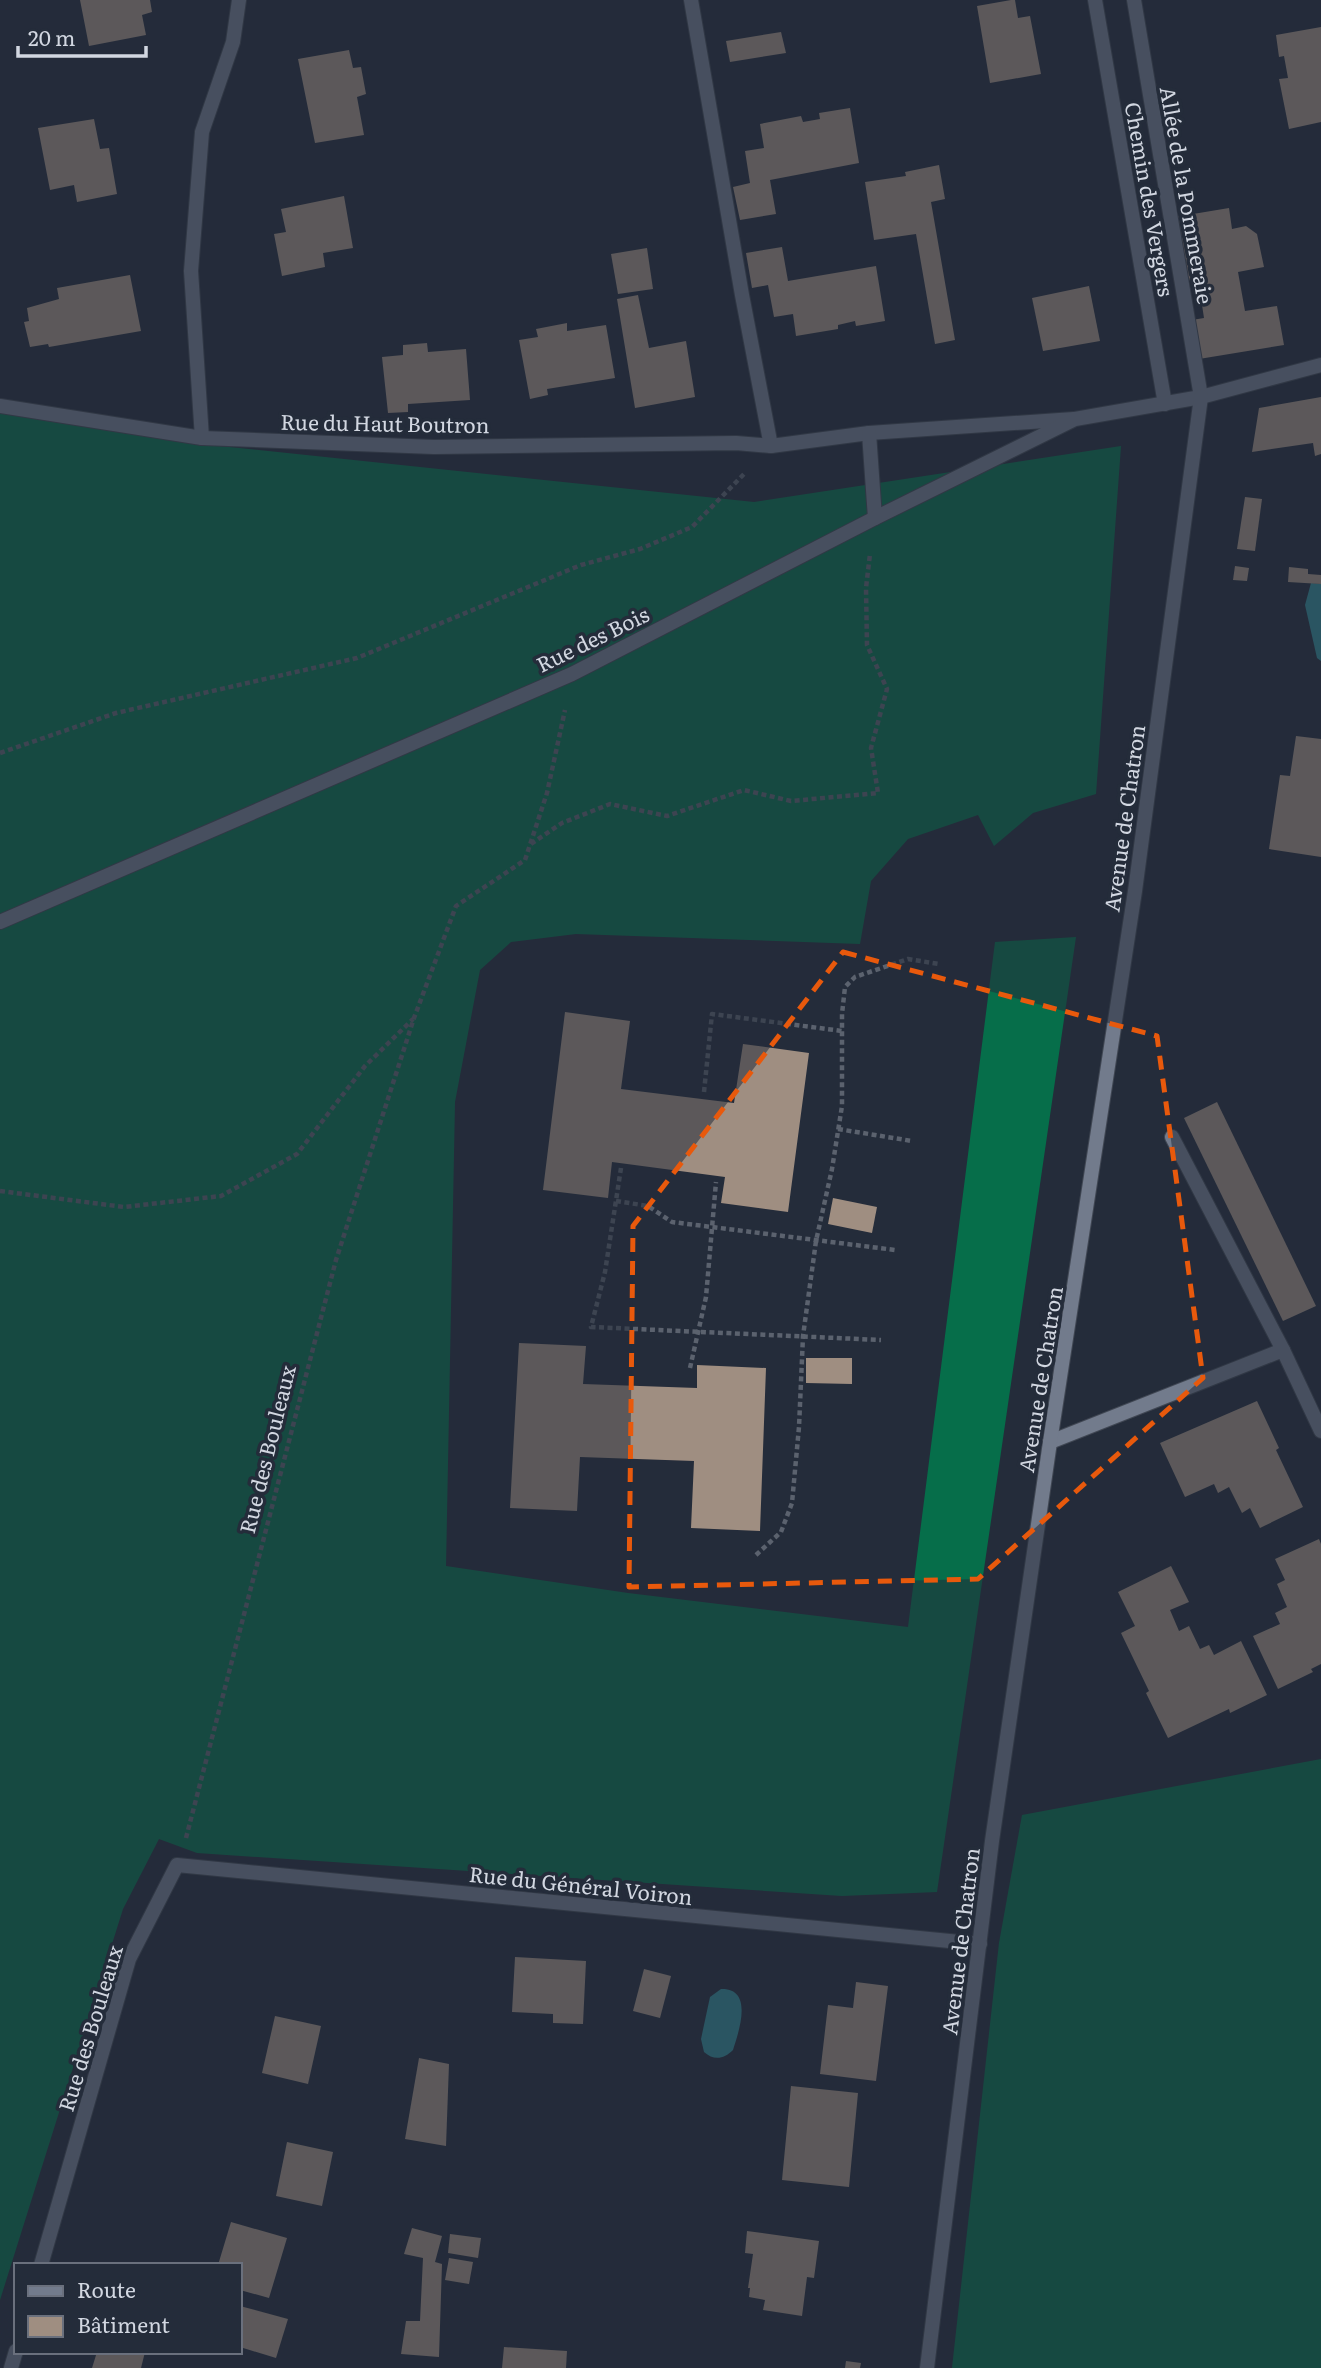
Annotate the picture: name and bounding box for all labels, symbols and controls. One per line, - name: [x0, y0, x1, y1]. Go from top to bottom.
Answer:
- scale bar: [18, 14, 145, 58]
- text: 20 m: [28, 21, 75, 52]
- street label: Allée de la Pommeraie: [1154, 84, 1222, 306]
- street label: Chemin des Vergers: [1119, 99, 1183, 299]
- street label: Rue du Haut Boutron: [280, 405, 490, 439]
- street label: Rue des Bois: [530, 597, 654, 679]
- street label: Avenue de Chatron: [1095, 722, 1151, 913]
- street label: Avenue de Chatron: [1009, 1283, 1069, 1475]
- street label: Rue des Bouleaux: [230, 1361, 302, 1537]
- street label: Avenue de Chatron: [932, 1845, 986, 2036]
- street label: Rue du Général Voiron: [468, 1857, 694, 1911]
- street label: Rue des Bouleaux: [49, 1941, 129, 2115]
- legend: [14, 2263, 242, 2354]
- text: Route: [77, 2273, 136, 2304]
- text: Bâtiment: [77, 2308, 170, 2339]

